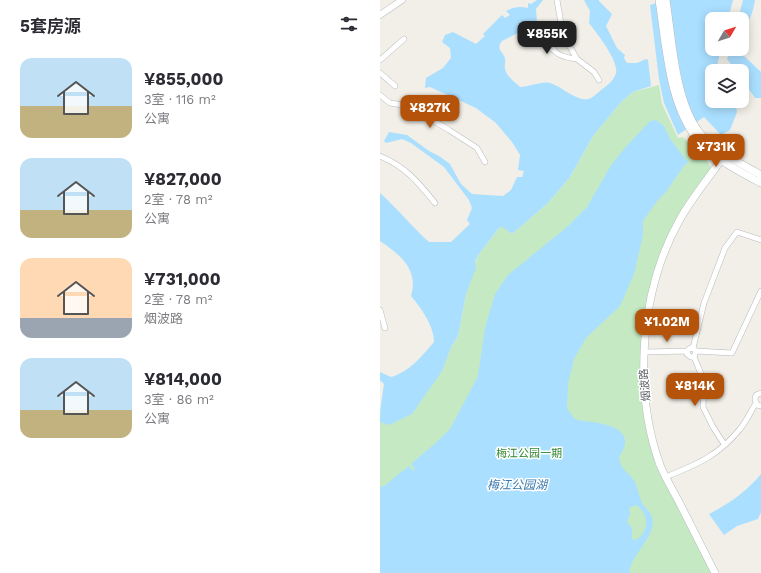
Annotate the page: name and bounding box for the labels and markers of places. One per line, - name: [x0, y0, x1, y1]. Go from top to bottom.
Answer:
- pin: ¥855K: [519, 21, 575, 55]
- pin: ¥827K: [402, 95, 458, 129]
- pin: ¥731K: [688, 134, 744, 168]
- pin: ¥1.02M: [634, 309, 700, 343]
- pin: ¥814K: [667, 373, 723, 407]

